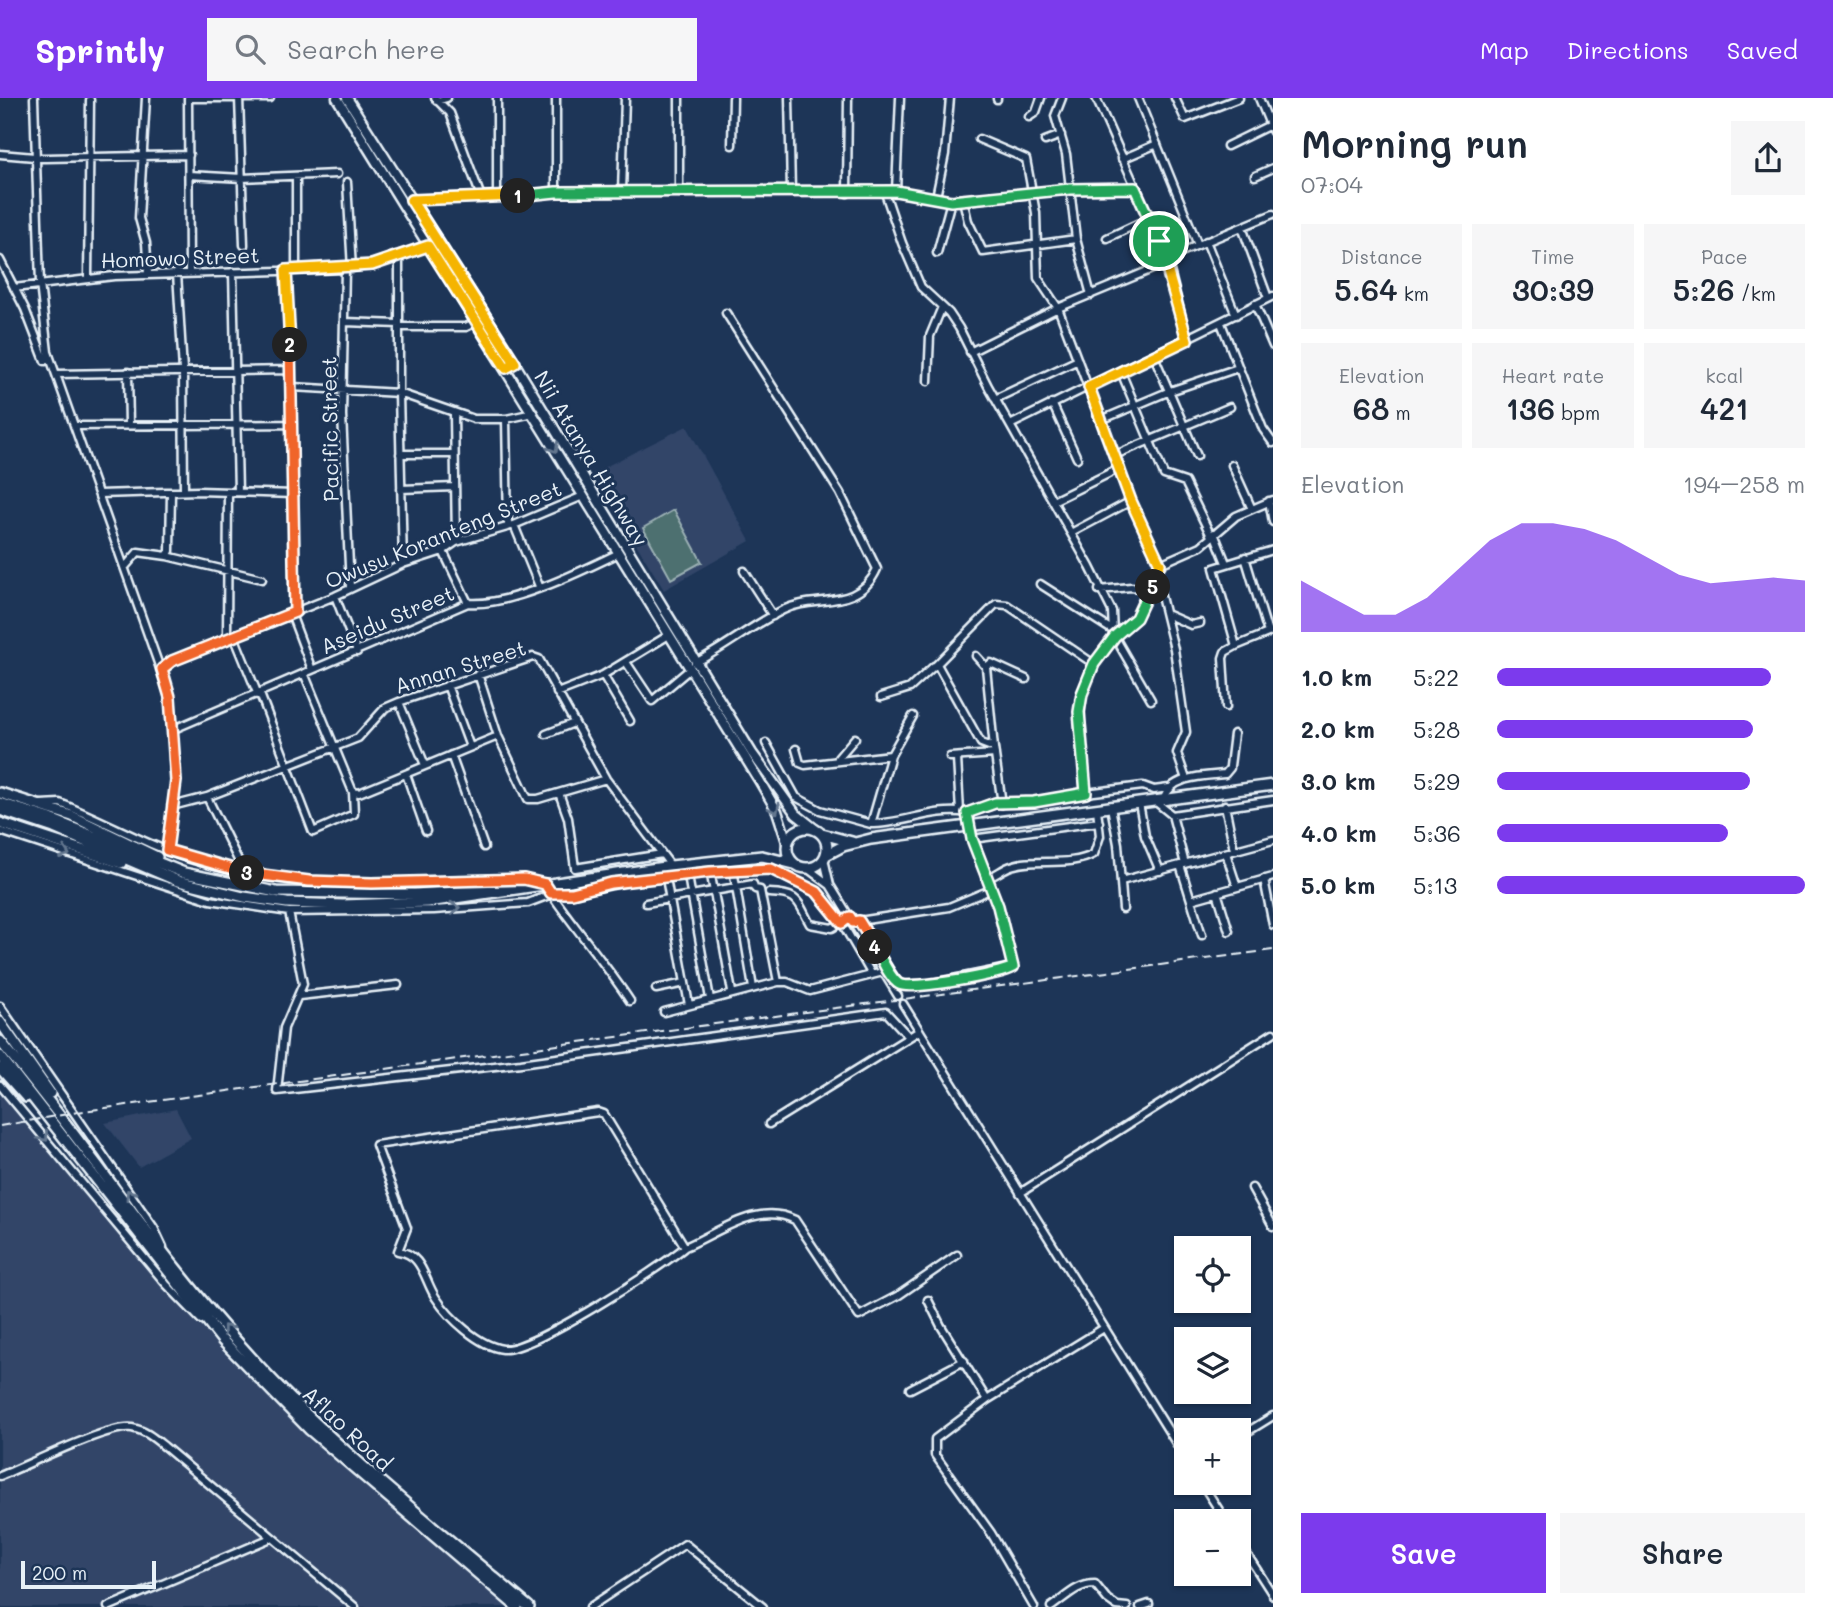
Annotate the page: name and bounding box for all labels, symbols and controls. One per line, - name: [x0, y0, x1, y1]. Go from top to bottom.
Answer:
- search box: [207, 18, 697, 81]
- text: Sprintly: [35, 28, 165, 71]
- icon: search: [231, 30, 269, 68]
- text: Search here: [287, 32, 445, 66]
- text: Map: [1480, 34, 1529, 65]
- text: Directions: [1567, 34, 1689, 65]
- text: Saved: [1727, 34, 1798, 65]
- text: Morning run: [1301, 118, 1528, 168]
- button: share: [1731, 121, 1805, 195]
- text: 07:04: [1301, 169, 1363, 199]
- pin: 1: [500, 178, 536, 214]
- text: 1: [513, 183, 522, 208]
- pin: [1129, 211, 1189, 271]
- icon: arrive: [1140, 222, 1178, 260]
- street label: Homowo Street: [100, 241, 260, 273]
- text: Distance: [1341, 244, 1423, 269]
- text: Time: [1531, 244, 1575, 269]
- text: Pace: [1701, 244, 1748, 269]
- text: 5.64: [1334, 269, 1398, 309]
- text: 30:39: [1512, 269, 1594, 309]
- text: 5:26: [1673, 269, 1735, 309]
- text: km: [1398, 281, 1429, 306]
- text: /km: [1735, 281, 1776, 306]
- pin: 2: [272, 328, 308, 362]
- text: 2: [284, 332, 295, 357]
- street label: Pacific Street: [314, 356, 344, 502]
- text: Elevation: [1339, 363, 1424, 388]
- text: Heart rate: [1502, 363, 1604, 388]
- text: kcal: [1705, 363, 1743, 388]
- street label: Nii Atanya Highway: [529, 365, 655, 551]
- text: 68: [1353, 388, 1389, 428]
- text: 136: [1506, 388, 1555, 428]
- text: 421: [1700, 388, 1749, 428]
- text: m: [1389, 400, 1411, 425]
- text: bpm: [1555, 400, 1600, 425]
- one-way arrow: [545, 440, 558, 453]
- text: Elevation: [1301, 469, 1404, 499]
- text: 194–258 m: [1683, 469, 1805, 499]
- street label: Owusu Koranteng Street: [321, 474, 565, 594]
- pin: 5: [1136, 570, 1170, 604]
- text: 5: [1147, 574, 1158, 599]
- street label: Aseidu Street: [316, 579, 458, 659]
- street label: Annan Street: [391, 633, 529, 699]
- text: 1.0 km: [1301, 662, 1372, 692]
- text: 5:22: [1413, 662, 1459, 692]
- text: 2.0 km: [1301, 714, 1375, 744]
- text: 5:28: [1413, 714, 1460, 744]
- text: 3.0 km: [1301, 766, 1376, 796]
- text: 5:29: [1413, 766, 1460, 796]
- one-way arrow: [766, 802, 780, 814]
- text: 4.0 km: [1301, 818, 1376, 848]
- text: 5:36: [1413, 818, 1461, 848]
- one-way arrow: [58, 845, 70, 859]
- pin: 3: [230, 856, 264, 890]
- text: 3: [241, 860, 252, 885]
- text: 5.0 km: [1301, 870, 1375, 900]
- text: 5:13: [1413, 870, 1457, 900]
- one-way arrow: [450, 901, 461, 916]
- pin: 4: [858, 930, 892, 964]
- text: 4: [868, 934, 881, 959]
- one-way arrow: [36, 1129, 48, 1142]
- one-way arrow: [125, 1188, 138, 1201]
- map controls: [1174, 1236, 1251, 1586]
- button: locate: [1174, 1236, 1251, 1313]
- one-way arrow: [223, 1325, 235, 1338]
- button: layers: [1174, 1327, 1251, 1404]
- street label: Aflao Road: [298, 1380, 398, 1476]
- button: +: [1174, 1418, 1251, 1495]
- button: −: [1174, 1509, 1251, 1586]
- button: Save: [1301, 1513, 1546, 1593]
- button: Share: [1560, 1513, 1805, 1593]
- scale bar: [21, 1558, 156, 1590]
- text: 200 m: [32, 1560, 87, 1585]

